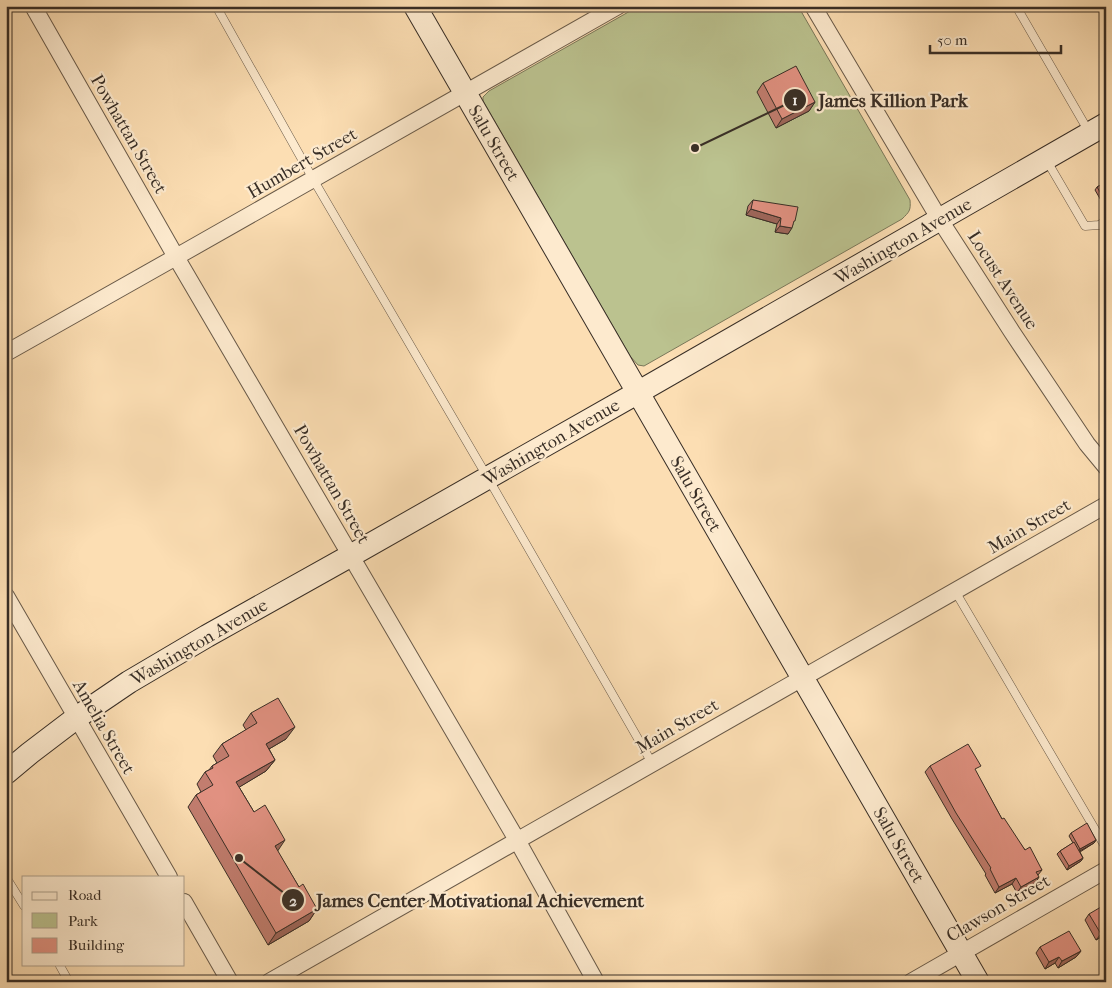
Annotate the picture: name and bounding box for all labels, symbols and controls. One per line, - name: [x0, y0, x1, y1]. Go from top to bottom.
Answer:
- scale bar: [930, 22, 1061, 54]
- text: 50 m: [937, 31, 968, 49]
- street label: Powhattan Street: [86, 71, 171, 198]
- callout: James Killion Park: [783, 83, 977, 117]
- text: James Killion Park: [816, 90, 969, 112]
- text: 1: [792, 91, 798, 109]
- street label: Salu Street: [463, 102, 524, 185]
- street label: Humbert Street: [244, 123, 361, 203]
- street label: Washington Avenue: [830, 194, 976, 290]
- street label: Locust Avenue: [963, 227, 1042, 334]
- street label: Washington Avenue: [478, 395, 624, 491]
- street label: Powhattan Street: [289, 421, 374, 548]
- street label: Salu Street: [665, 453, 726, 536]
- street label: Main Street: [984, 494, 1075, 559]
- street label: Washington Avenue: [126, 595, 272, 691]
- street label: Amelia Street: [68, 676, 139, 779]
- street label: Main Street: [632, 694, 723, 759]
- street label: Salu Street: [868, 804, 929, 887]
- street label: Clawson Street: [943, 870, 1054, 947]
- legend: [22, 876, 185, 966]
- callout: James Center Motivational Achievement: [281, 883, 654, 917]
- text: Road: [68, 886, 102, 904]
- text: James Center Motivational Achievement: [314, 890, 644, 912]
- text: 2: [289, 892, 297, 910]
- text: Park: [68, 912, 98, 930]
- text: Building: [68, 936, 125, 954]

